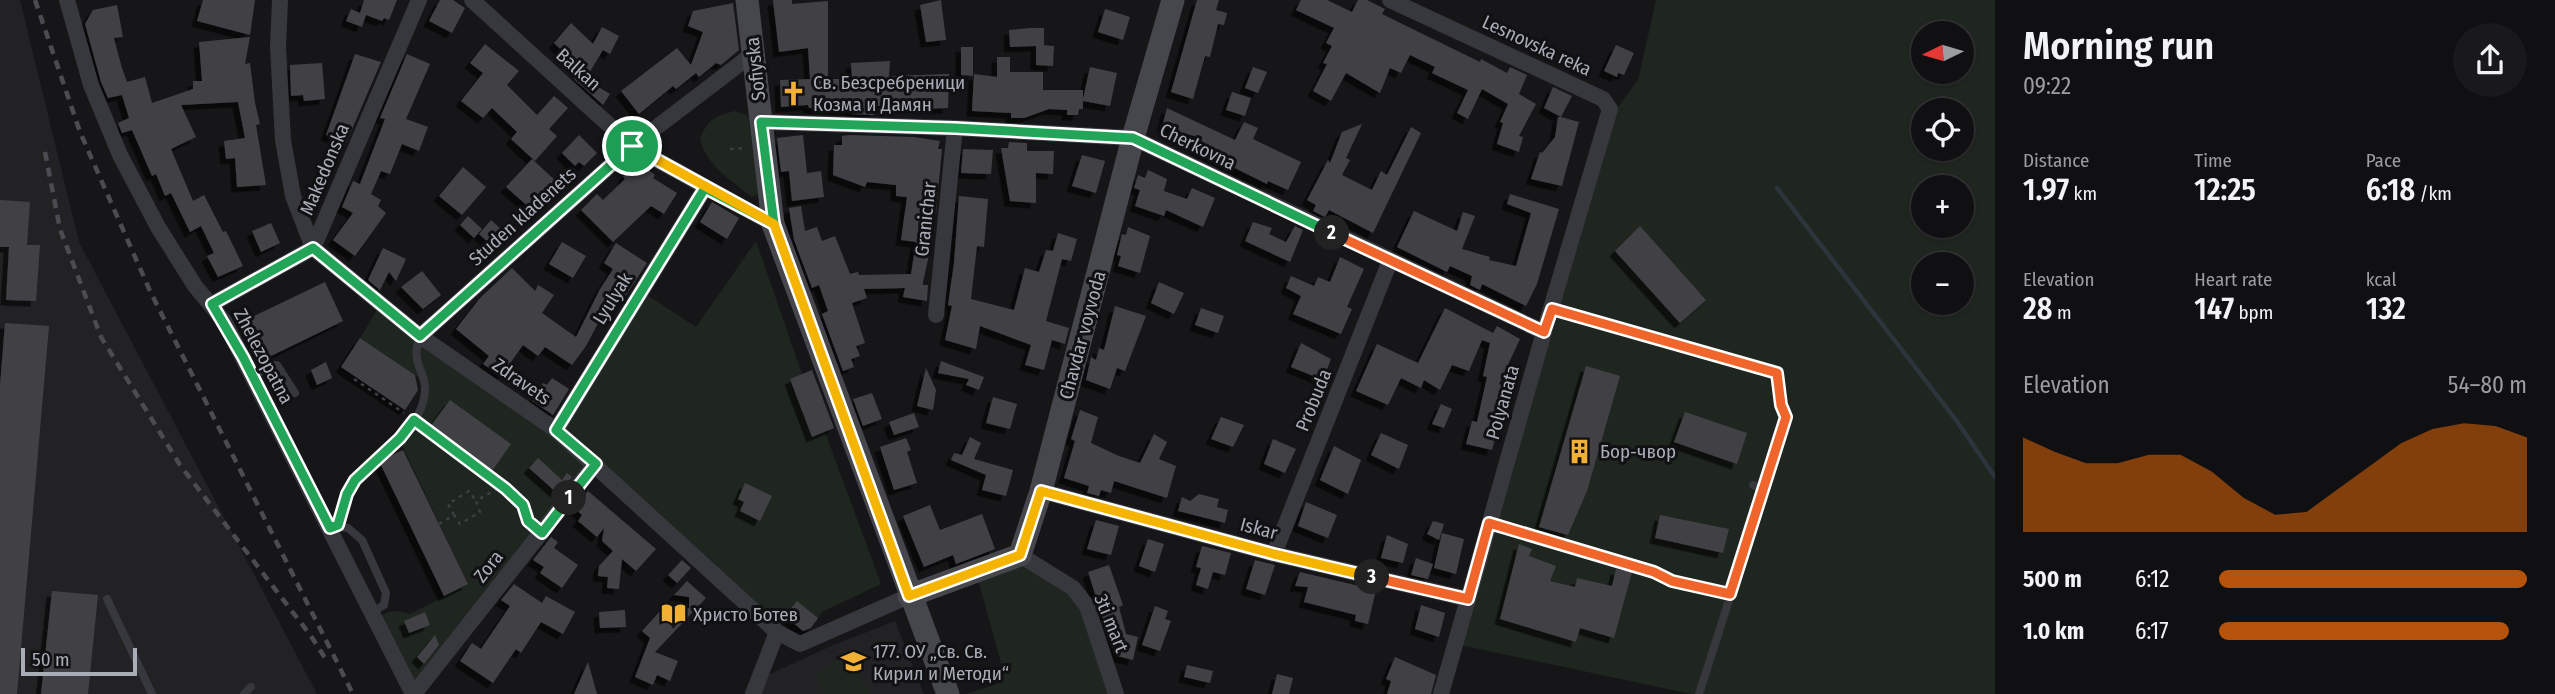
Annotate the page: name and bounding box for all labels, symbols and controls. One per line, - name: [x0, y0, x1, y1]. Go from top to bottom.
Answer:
- street label: Lesnovska reka: [1479, 10, 1595, 81]
- north arrow: [1911, 21, 1974, 84]
- map controls: [1911, 21, 1974, 315]
- text: Morning run: [2023, 23, 2214, 69]
- button: share: [2453, 23, 2527, 97]
- street label: Sofiyska: [741, 36, 770, 102]
- street label: Balkan: [551, 43, 606, 95]
- place label: Св. Безсребреници Козма и Дамян: [813, 71, 965, 116]
- text: 09:22: [2023, 72, 2071, 100]
- church icon: Св. Безсребреници Козма и Дамян: [779, 79, 807, 107]
- button: locate: [1911, 98, 1974, 161]
- pin: [602, 116, 662, 176]
- street label: Cherkovna: [1156, 118, 1240, 175]
- street label: Makedonska: [295, 120, 354, 218]
- icon: arrive: [613, 127, 651, 165]
- text: Distance: [2023, 149, 2090, 172]
- text: Time: [2194, 149, 2232, 172]
- text: Pace: [2366, 149, 2401, 172]
- street label: Studen kladenets: [464, 162, 581, 270]
- text: 1.97: [2023, 172, 2069, 208]
- text: 12:25: [2194, 172, 2256, 208]
- text: 6:18: [2366, 172, 2415, 208]
- button: +: [1911, 175, 1974, 238]
- street label: Granichar: [910, 180, 941, 258]
- text: km: [2069, 182, 2097, 205]
- text: /km: [2415, 182, 2452, 205]
- pin: 2: [1314, 216, 1350, 250]
- text: 2: [1327, 221, 1336, 244]
- button: −: [1911, 252, 1974, 315]
- street label: Lyulyak: [588, 268, 637, 328]
- street label: Chavdar voyvoda: [1054, 268, 1111, 402]
- text: Elevation: [2023, 268, 2095, 291]
- text: Heart rate: [2194, 268, 2272, 291]
- text: kcal: [2366, 268, 2396, 291]
- text: 28: [2023, 291, 2052, 327]
- text: 147: [2194, 291, 2234, 327]
- text: 132: [2366, 291, 2406, 327]
- text: m: [2052, 301, 2072, 324]
- text: bpm: [2234, 301, 2273, 324]
- street label: Zhelezopatna: [229, 305, 298, 408]
- street label: Zdravets: [488, 353, 555, 410]
- street label: Polyanata: [1481, 362, 1524, 442]
- street label: Probuda: [1291, 366, 1336, 435]
- text: Elevation: [2023, 371, 2110, 399]
- text: 54–80 m: [2448, 371, 2527, 399]
- building icon: Бор-чвор: [1566, 437, 1594, 465]
- place label: Бор-чвор: [1600, 440, 1676, 463]
- pin: 1: [552, 480, 586, 516]
- text: 1: [564, 486, 573, 509]
- street label: Iskar: [1238, 513, 1280, 545]
- street label: Zora: [469, 546, 508, 587]
- pin: 3: [1354, 560, 1390, 594]
- text: 3: [1367, 565, 1376, 588]
- text: 500 m: [2023, 565, 2082, 593]
- text: 6:12: [2135, 565, 2169, 593]
- street label: 3ti mart: [1089, 591, 1134, 656]
- library icon: Христо Ботев: [659, 600, 687, 628]
- place label: Христо Ботев: [693, 603, 798, 626]
- text: 1.0 km: [2023, 617, 2084, 645]
- text: 6:17: [2135, 617, 2169, 645]
- place label: 177. ОУ „Св. Св. Кирил и Методи“: [873, 640, 1009, 685]
- scale bar: [21, 645, 136, 677]
- text: 50 m: [32, 648, 70, 671]
- school or university icon: 177. ОУ „Св. Св. Кирил и Методи“: [839, 648, 867, 676]

